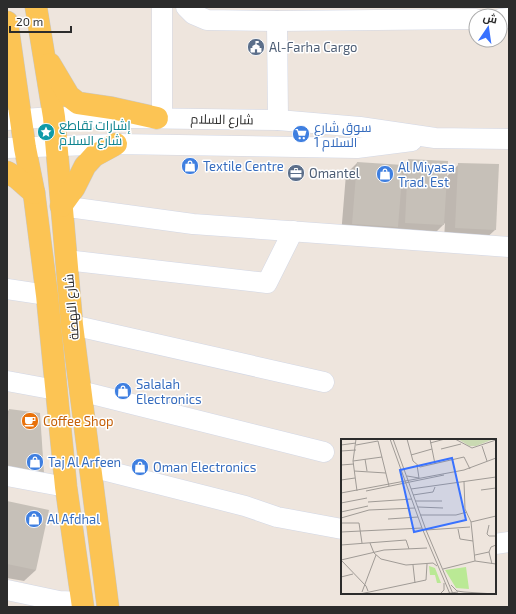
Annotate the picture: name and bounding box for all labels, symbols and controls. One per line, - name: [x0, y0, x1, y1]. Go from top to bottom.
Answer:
- scale bar: [10, 8, 71, 34]
- north arrow: [468, 8, 508, 48]
- text: ش: [482, 10, 499, 27]
- text: 20 m: [16, 14, 43, 28]
- public building icon: Al-Farha Cargo: [246, 37, 266, 57]
- place label: Al-Farha Cargo: [269, 39, 357, 55]
- street label: شارع السلام: [190, 110, 254, 130]
- place label: إشارات تقاطع شارع السلام: [59, 117, 131, 150]
- place label: سوق شارع السلام 1: [314, 119, 372, 152]
- place icon: إشارات تقاطع شارع السلام: [36, 122, 56, 142]
- supermarket icon: سوق شارع السلام 1: [291, 124, 311, 144]
- shop icon: Textile Centre: [180, 156, 200, 176]
- place label: Textile Centre: [203, 158, 284, 174]
- place label: Al Miyasa Trad. Est: [398, 159, 455, 190]
- office icon: Omantel: [286, 163, 306, 183]
- shop icon: Al Miyasa Trad. Est: [375, 164, 395, 184]
- place label: Omantel: [309, 165, 360, 181]
- street label: شارع النهضة: [60, 273, 83, 341]
- place label: Salalah Electronics: [136, 376, 202, 407]
- shop icon: Salalah Electronics: [113, 381, 133, 401]
- cafe icon: Coffee Shop: [20, 411, 40, 431]
- place label: Coffee Shop: [43, 413, 114, 429]
- inset map: [341, 439, 496, 594]
- shop icon: Taj Al Arfeen: [25, 452, 45, 472]
- place label: Taj Al Arfeen: [48, 454, 121, 470]
- shop icon: Oman Electronics: [130, 457, 150, 477]
- place label: Oman Electronics: [153, 459, 256, 475]
- shop icon: Al Afdhal: [24, 509, 44, 529]
- place label: Al Afdhal: [47, 511, 100, 527]

